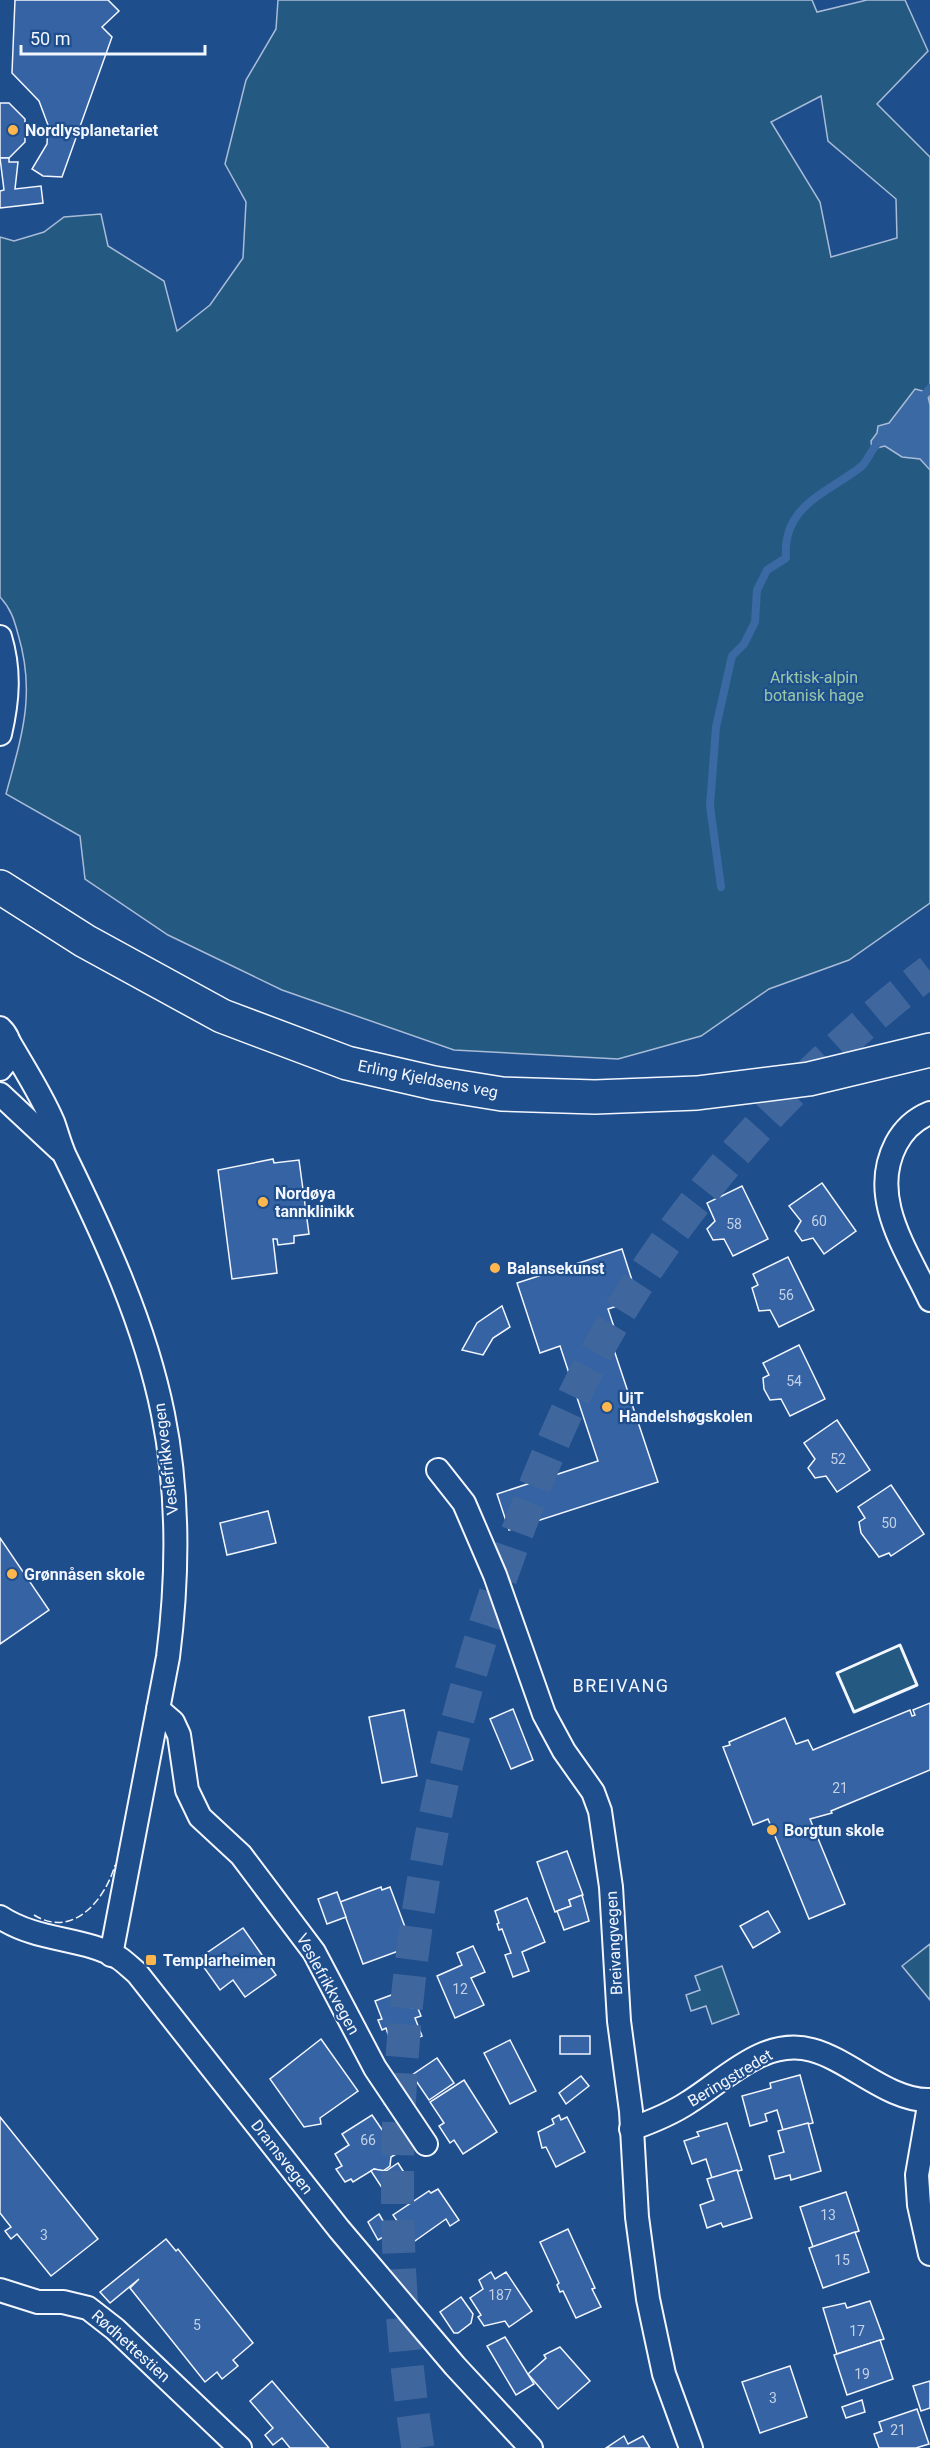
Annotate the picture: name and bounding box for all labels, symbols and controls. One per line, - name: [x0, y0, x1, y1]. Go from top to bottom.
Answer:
- scale bar: [21, 18, 206, 56]
- text: 50 m: [30, 28, 70, 49]
- place label: Nordlysplanetariet: [25, 121, 159, 140]
- marker: Nordlysplanetariet: [6, 123, 20, 137]
- park label: Arktisk-alpin botanisk hage: [764, 668, 864, 705]
- street label: Erling Kjeldsens veg: [356, 1056, 500, 1102]
- place label: Nordøya tannklinikk: [275, 1184, 355, 1221]
- marker: Nordøya tannklinikk: [256, 1195, 270, 1209]
- house number: 60: [811, 1213, 827, 1229]
- house number: 58: [726, 1216, 742, 1232]
- place label: Balansekunst: [507, 1259, 605, 1278]
- marker: Balansekunst: [488, 1261, 502, 1275]
- house number: 56: [778, 1287, 794, 1303]
- house number: 54: [786, 1373, 802, 1389]
- place label: UiT Handelshøgskolen: [619, 1389, 753, 1426]
- marker: UiT Handelshøgskolen: [600, 1400, 614, 1414]
- street label: Veslefrikkvegen: [150, 1402, 182, 1516]
- house number: 52: [830, 1451, 846, 1467]
- house number: 50: [881, 1515, 897, 1531]
- place label: Grønnåsen skole: [24, 1565, 145, 1584]
- marker: Grønnåsen skole: [5, 1567, 19, 1581]
- district label: BREIVANG: [572, 1675, 670, 1696]
- house number: 21: [832, 1780, 848, 1796]
- place label: Borgtun skole: [784, 1821, 884, 1840]
- marker: Borgtun skole: [765, 1823, 779, 1837]
- street label: Breivangvegen: [602, 1890, 626, 1996]
- street label: Veslefrikkvegen: [292, 1930, 364, 2038]
- place label: Templarheimen: [163, 1951, 276, 1970]
- marker: Templarheimen: [144, 1953, 158, 1967]
- house number: 12: [452, 1981, 468, 1997]
- street label: Beringstredet: [684, 2045, 776, 2111]
- street label: Dramsvegen: [247, 2116, 317, 2198]
- house number: 66: [360, 2132, 376, 2148]
- house number: 13: [820, 2207, 836, 2223]
- house number: 3: [40, 2227, 48, 2243]
- house number: 15: [834, 2252, 850, 2268]
- house number: 187: [488, 2287, 512, 2303]
- street label: Rødhettestien: [88, 2306, 174, 2386]
- house number: 5: [193, 2317, 201, 2333]
- house number: 17: [849, 2323, 865, 2339]
- house number: 19: [854, 2366, 870, 2382]
- house number: 3: [769, 2390, 777, 2406]
- house number: 21: [890, 2422, 906, 2438]

